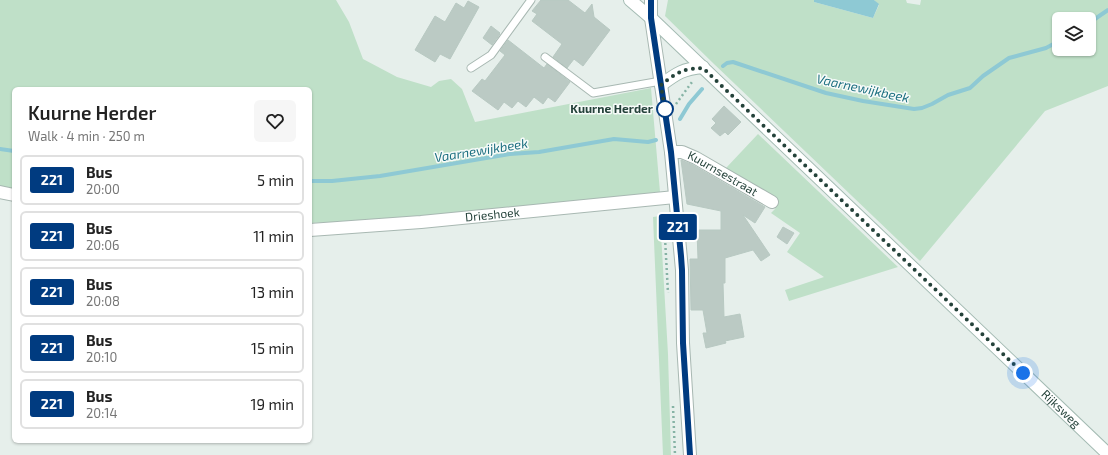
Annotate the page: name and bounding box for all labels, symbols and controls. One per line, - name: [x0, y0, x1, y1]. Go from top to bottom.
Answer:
- map controls: [1052, 12, 1096, 56]
- button: layers: [1052, 12, 1096, 56]
- water label: Vaarnewijkbeek: [815, 70, 911, 106]
- button: heart: [254, 100, 296, 142]
- marker: Kuurne Herder: [656, 100, 674, 118]
- text: Kuurne Herder: [28, 101, 156, 124]
- place label: Kuurne Herder: [570, 101, 653, 115]
- text: Walk · 4 min · 250 m: [28, 128, 145, 144]
- water label: Vaarnewijkbeek: [433, 135, 529, 165]
- street label: Kuurnsestraat: [686, 147, 761, 198]
- text: Bus: [86, 163, 112, 181]
- text: 221: [41, 171, 63, 188]
- text: 5 min: [257, 171, 294, 189]
- text: 20:00: [86, 181, 120, 197]
- street label: Drieshoek: [464, 204, 520, 224]
- line badge: 221: [655, 214, 701, 240]
- text: 221: [667, 218, 689, 235]
- text: Bus: [86, 219, 112, 237]
- text: 221: [41, 227, 63, 244]
- text: 11 min: [253, 227, 294, 245]
- text: 20:06: [86, 237, 120, 253]
- text: Bus: [86, 275, 112, 293]
- text: 221: [41, 283, 63, 300]
- text: 13 min: [251, 283, 294, 301]
- text: 20:08: [86, 293, 120, 309]
- text: Bus: [86, 331, 112, 349]
- text: 221: [41, 339, 63, 356]
- text: 15 min: [251, 339, 294, 357]
- text: 20:10: [86, 349, 117, 365]
- your location: [1013, 363, 1033, 383]
- street label: Rijksweg: [1039, 386, 1084, 430]
- text: Bus: [86, 387, 112, 405]
- text: 221: [41, 395, 63, 412]
- text: 19 min: [251, 395, 294, 413]
- text: 20:14: [86, 405, 117, 421]

